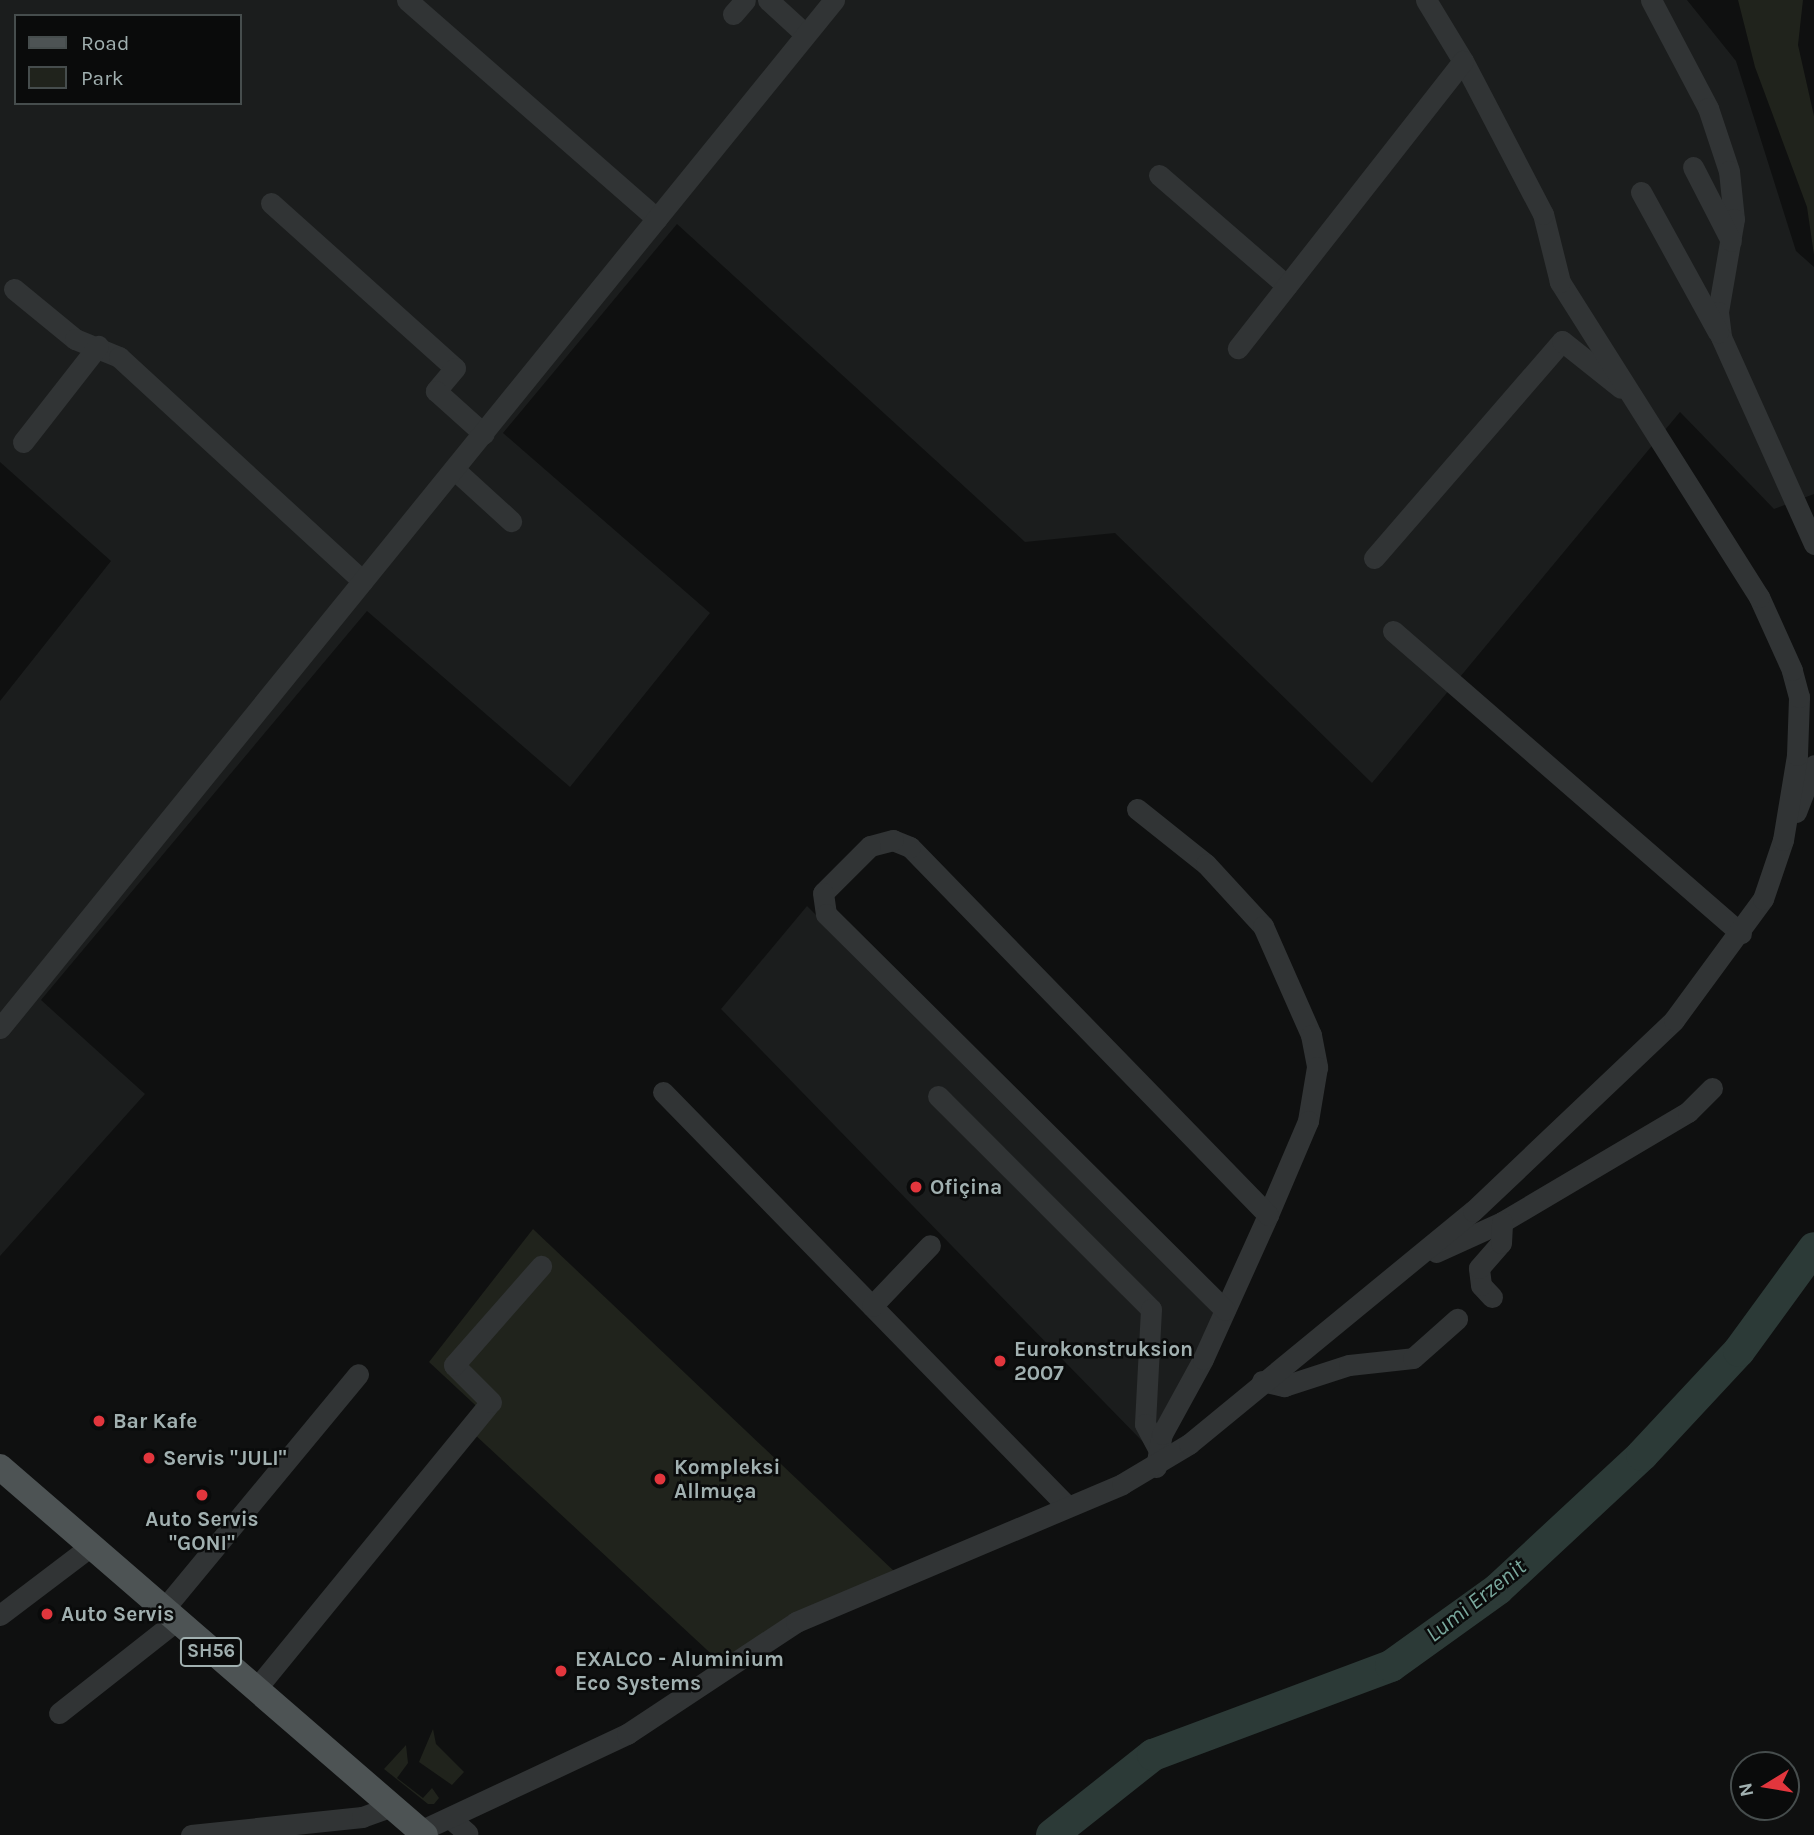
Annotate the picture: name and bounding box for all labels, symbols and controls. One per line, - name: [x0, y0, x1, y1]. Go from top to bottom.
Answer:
- legend: [14, 14, 242, 105]
- text: Road: [81, 31, 129, 55]
- text: Park: [81, 66, 124, 90]
- place label: Ofiçina: [930, 1174, 1002, 1200]
- marker: Ofiçina: [908, 1179, 924, 1195]
- place label: Eurokonstruksion 2007: [1014, 1336, 1193, 1386]
- marker: Eurokonstruksion 2007: [992, 1353, 1008, 1369]
- place label: Bar Kafe: [113, 1408, 197, 1434]
- marker: Bar Kafe: [91, 1413, 107, 1429]
- place label: Servis "JULI": [163, 1445, 287, 1471]
- marker: Servis "JULI": [141, 1450, 157, 1466]
- place label: Kompleksi Allmuça: [674, 1454, 780, 1504]
- marker: Kompleksi Allmuça: [652, 1471, 668, 1487]
- marker: Auto Servis "GONI": [194, 1487, 210, 1503]
- place label: Auto Servis "GONI": [145, 1506, 259, 1556]
- water label: Lumi Erzenit: [1421, 1553, 1531, 1649]
- place label: Auto Servis: [61, 1601, 174, 1627]
- marker: Auto Servis: [39, 1606, 55, 1622]
- road number: SH56: [180, 1636, 242, 1668]
- place label: EXALCO - Aluminium Eco Systems: [575, 1646, 784, 1696]
- marker: EXALCO - Aluminium Eco Systems: [553, 1663, 569, 1679]
- north arrow: [1730, 1751, 1800, 1821]
- text: N: [1734, 1781, 1758, 1798]

